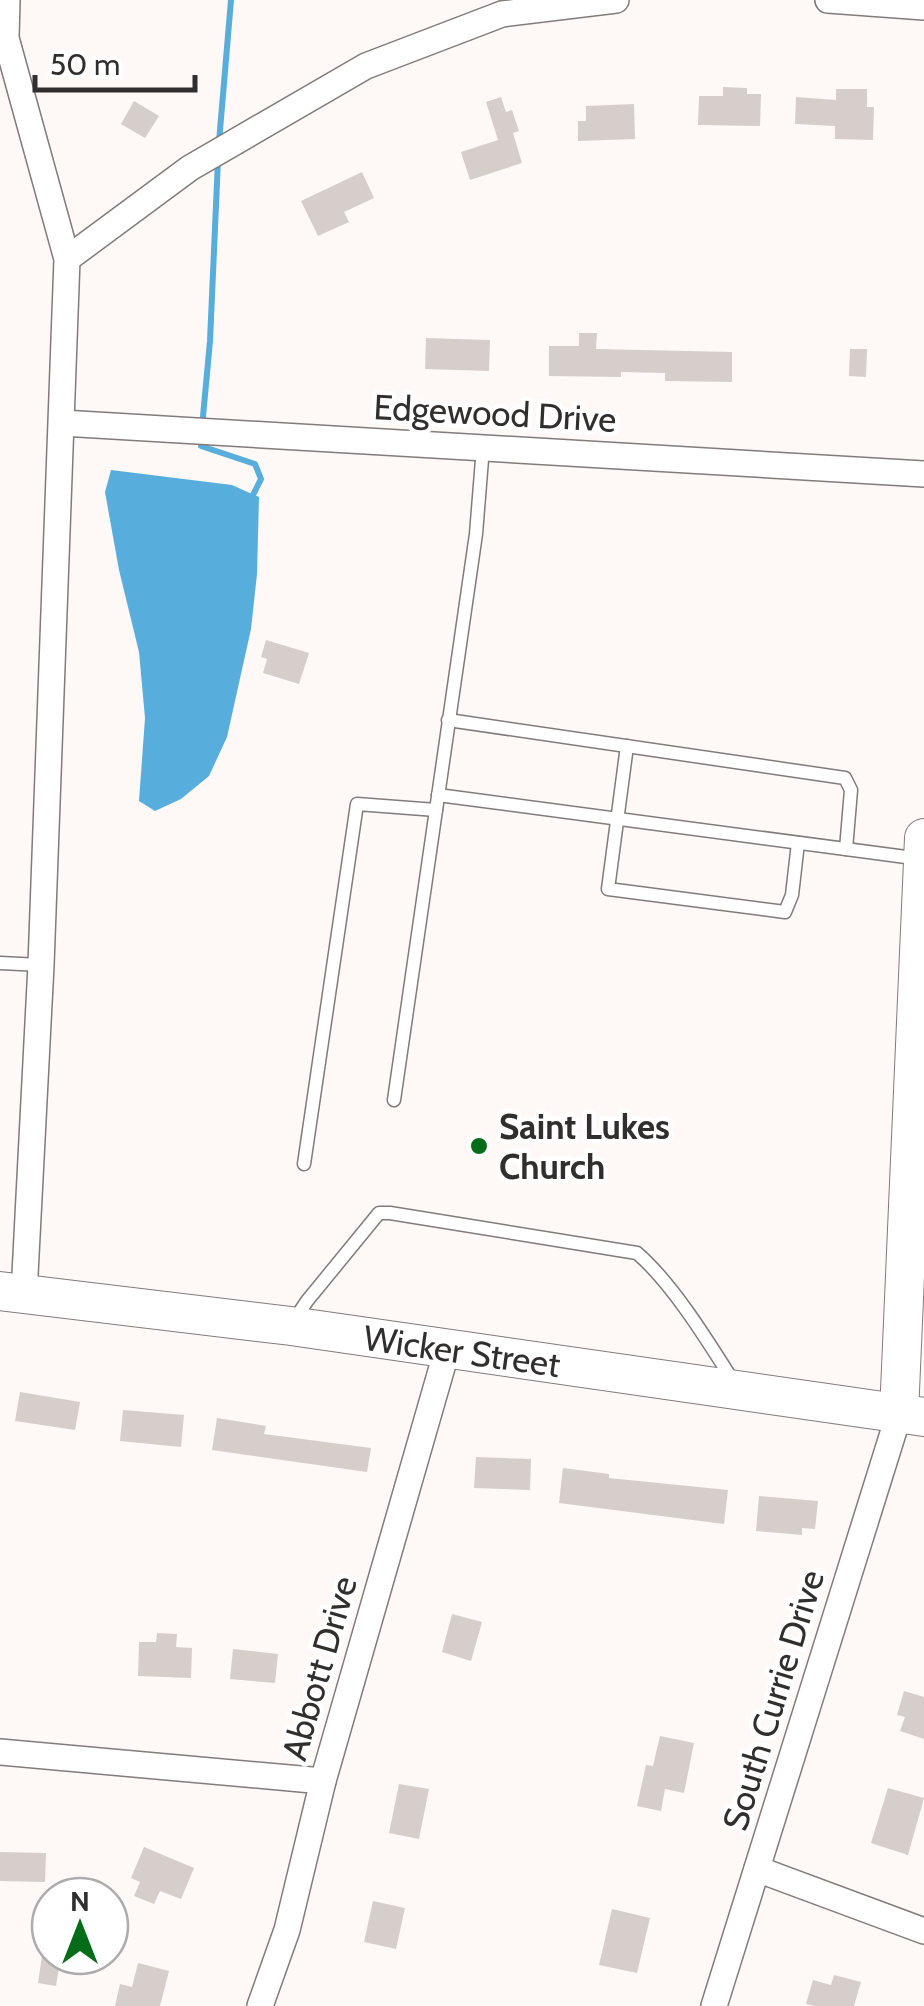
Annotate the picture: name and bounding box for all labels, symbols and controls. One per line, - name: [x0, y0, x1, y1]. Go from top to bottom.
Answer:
- scale bar: [35, 30, 195, 92]
- text: 50 m: [50, 46, 120, 83]
- street label: Edgewood Drive: [372, 385, 618, 441]
- place label: Saint Lukes Church: [499, 1105, 670, 1188]
- marker: Saint Lukes Church: [468, 1135, 490, 1157]
- street label: Wicker Street: [361, 1316, 563, 1386]
- street label: South Currie Drive: [713, 1565, 833, 1835]
- street label: Abbott Drive: [272, 1571, 366, 1765]
- north arrow: [30, 1876, 130, 1976]
- text: N: [70, 1884, 90, 1918]

